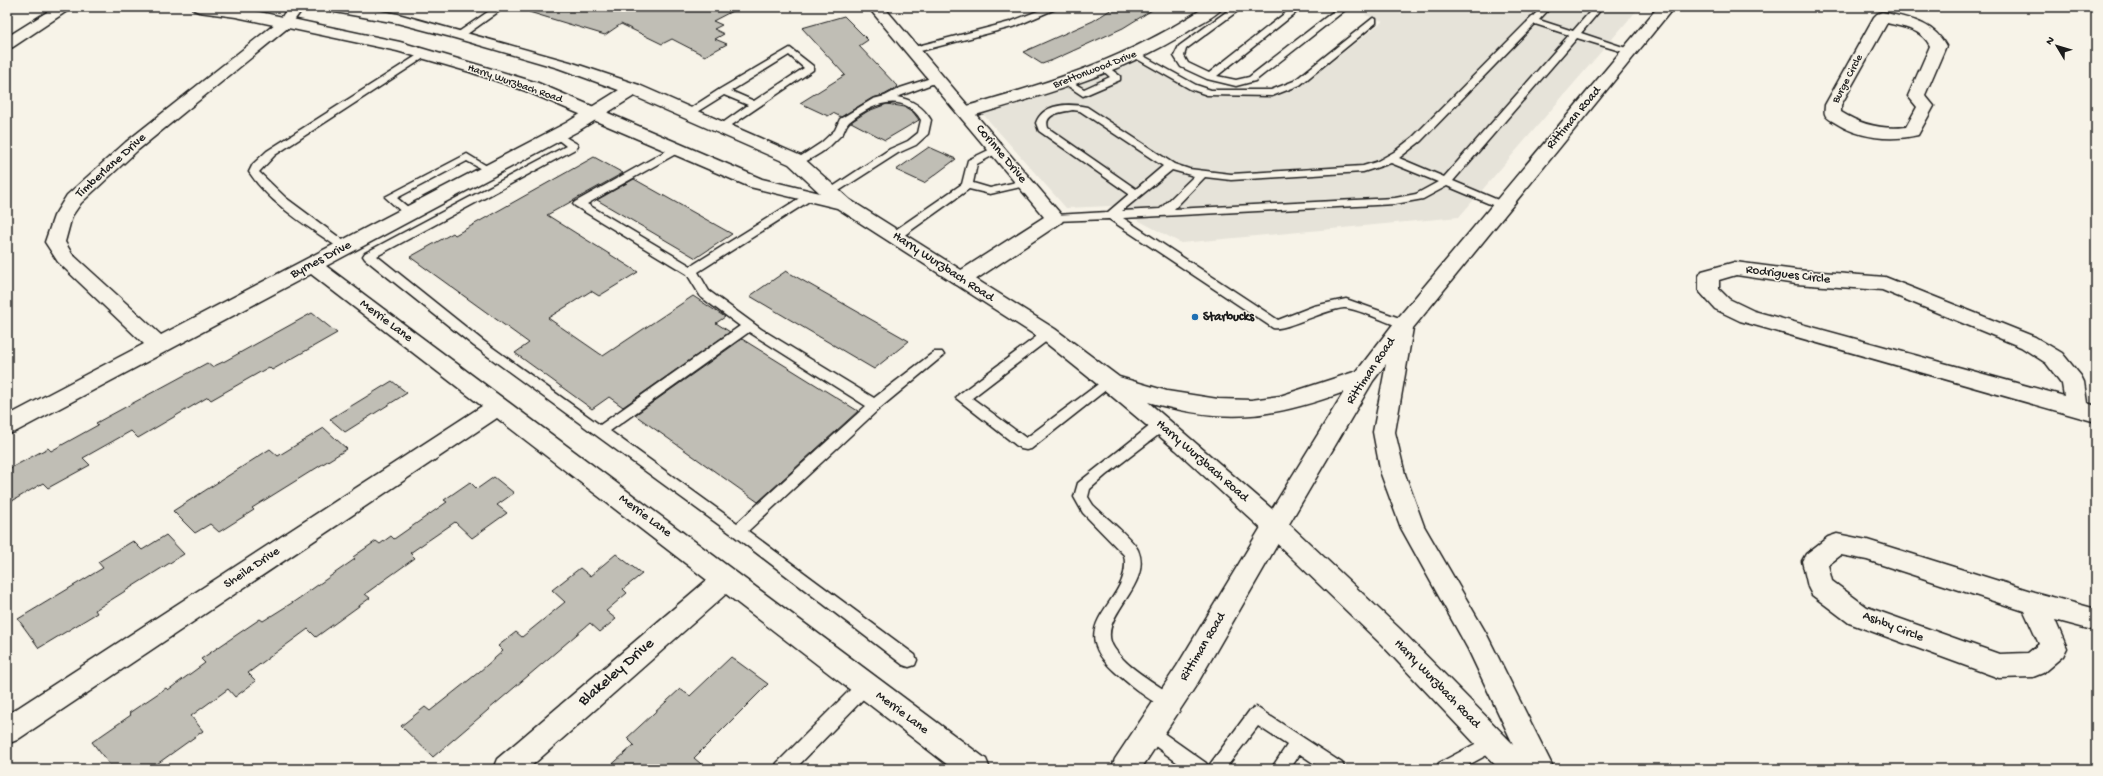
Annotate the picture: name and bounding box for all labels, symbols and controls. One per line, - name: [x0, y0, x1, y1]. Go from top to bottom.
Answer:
- north arrow: [2037, 26, 2077, 66]
- text: N: [2044, 35, 2058, 48]
- street label: Brettonwood Drive: [1051, 49, 1139, 92]
- street label: Burge Circle: [1830, 52, 1866, 106]
- street label: Harry Wurzbach Road: [466, 62, 566, 106]
- street label: Rittiman Road: [1543, 83, 1605, 152]
- street label: Corinne Drive: [972, 122, 1030, 186]
- street label: Timberlane Drive: [72, 130, 150, 202]
- street label: Harry Wurzbach Road: [890, 229, 998, 306]
- street label: Byrnes Drive: [287, 238, 354, 283]
- street label: Rodrigues Circle: [1745, 262, 1831, 288]
- street label: Merrie Lane: [357, 296, 416, 346]
- place label: Starbucks: [1203, 310, 1255, 325]
- marker: Starbucks: [1190, 312, 1200, 322]
- street label: Rittiman Road: [1343, 334, 1400, 407]
- street label: Harry Wurzbach Road: [1153, 417, 1252, 506]
- street label: Merrie Lane: [616, 491, 675, 541]
- street label: Sheila Drive: [221, 544, 283, 592]
- street label: Ashby Circle: [1860, 608, 1926, 646]
- street label: Rittiman Road: [1177, 609, 1230, 684]
- street label: Blakeley Drive: [574, 634, 659, 712]
- street label: Harry Wurzbach Road: [1391, 636, 1484, 733]
- street label: Merrie Lane: [873, 688, 932, 738]

